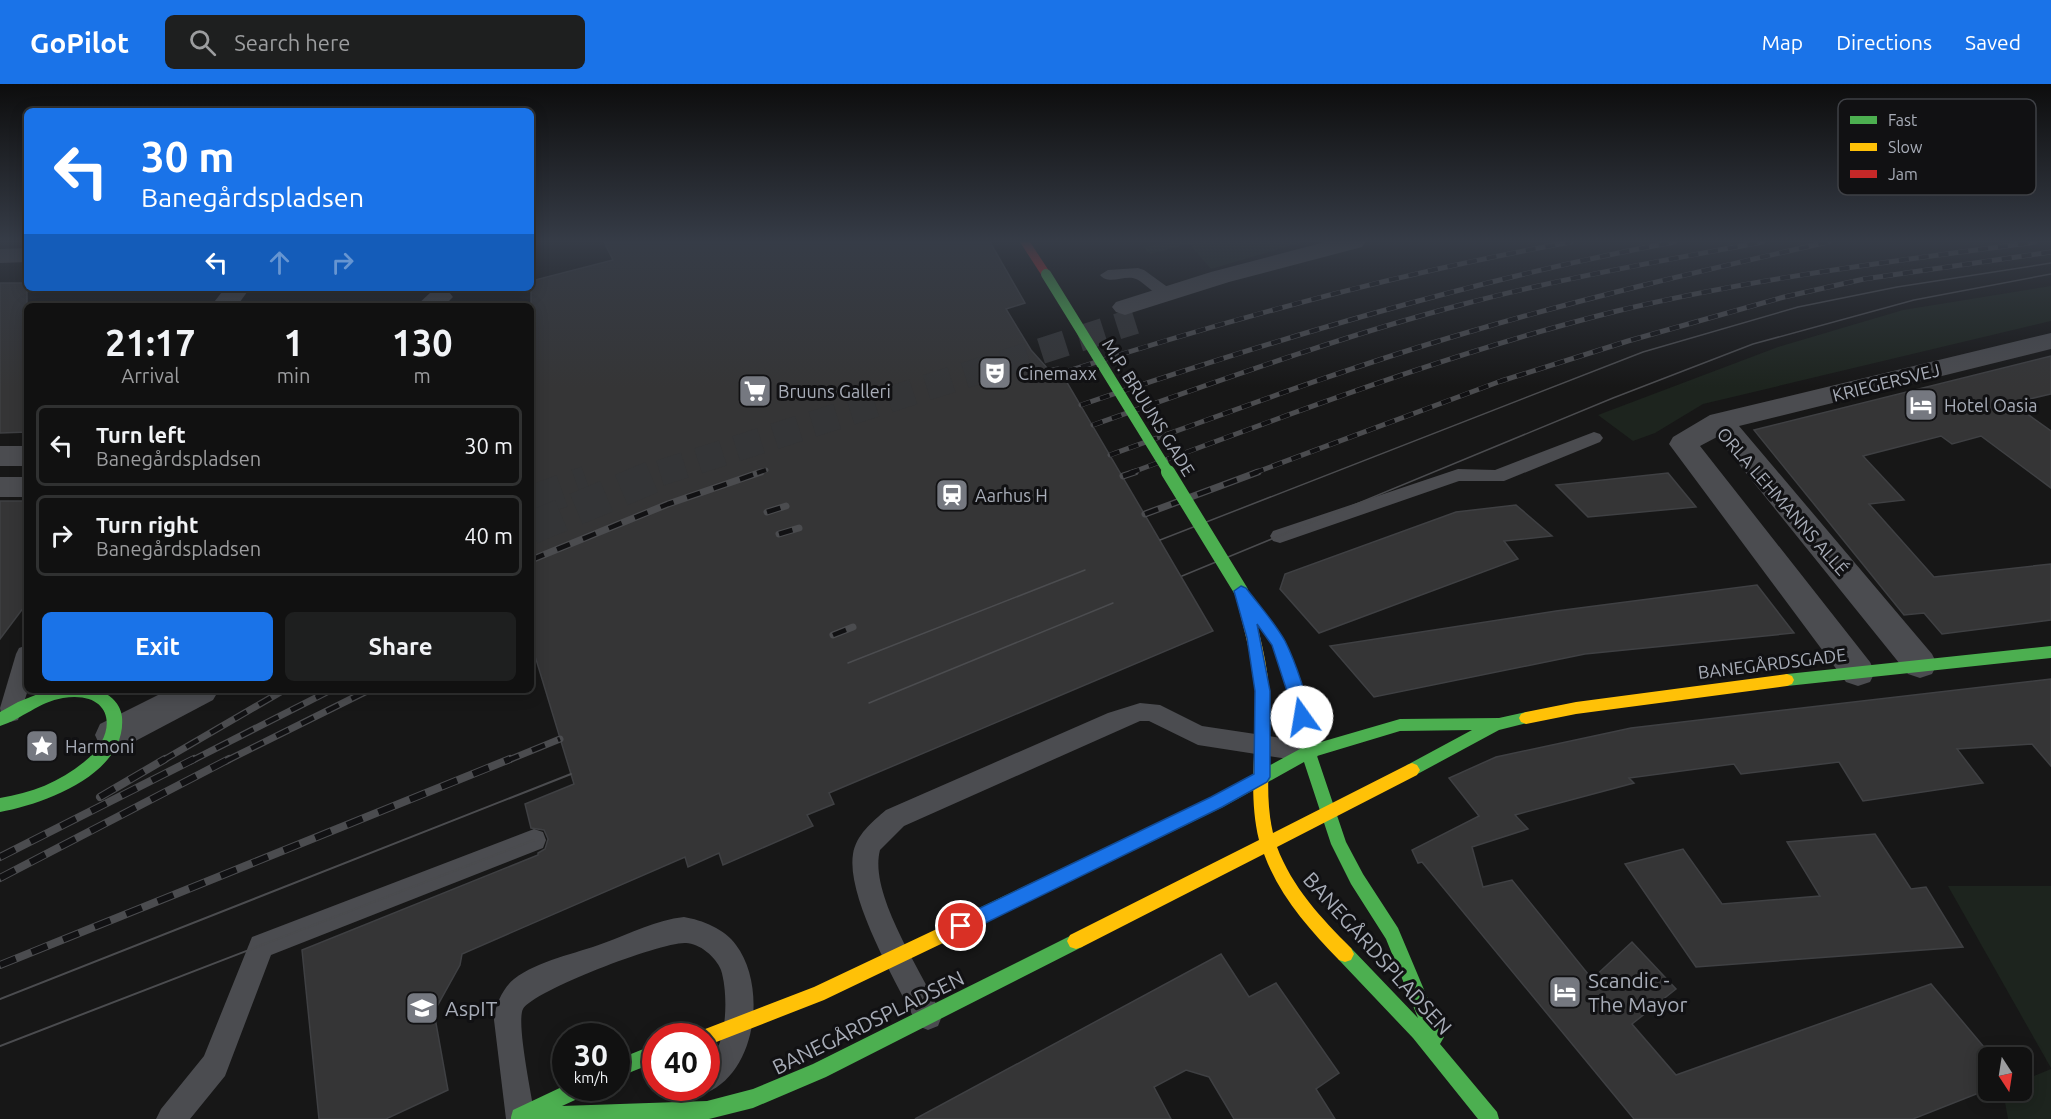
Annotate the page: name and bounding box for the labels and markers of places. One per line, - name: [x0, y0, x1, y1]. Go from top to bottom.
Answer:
- theatre icon: Cinemaxx: [977, 355, 1013, 391]
- place label: Cinemaxx: [1018, 363, 1097, 383]
- supermarket icon: Bruuns Galleri: [737, 373, 773, 409]
- place label: Bruuns Galleri: [778, 381, 891, 401]
- hotel icon: Hotel Oasia: [1903, 387, 1939, 423]
- place label: Hotel Oasia: [1944, 395, 2038, 415]
- station icon: Aarhus H: [934, 477, 970, 513]
- place label: Aarhus H: [975, 485, 1048, 505]
- place icon: Harmoni: [24, 728, 60, 764]
- place label: Harmoni: [65, 736, 134, 756]
- pin: [935, 900, 986, 951]
- place label: Scandic - The Mayor: [1588, 968, 1687, 1016]
- hotel icon: Scandic - The Mayor: [1547, 974, 1583, 1010]
- school or university icon: AspIT: [404, 990, 440, 1026]
- place label: AspIT: [445, 996, 498, 1020]

